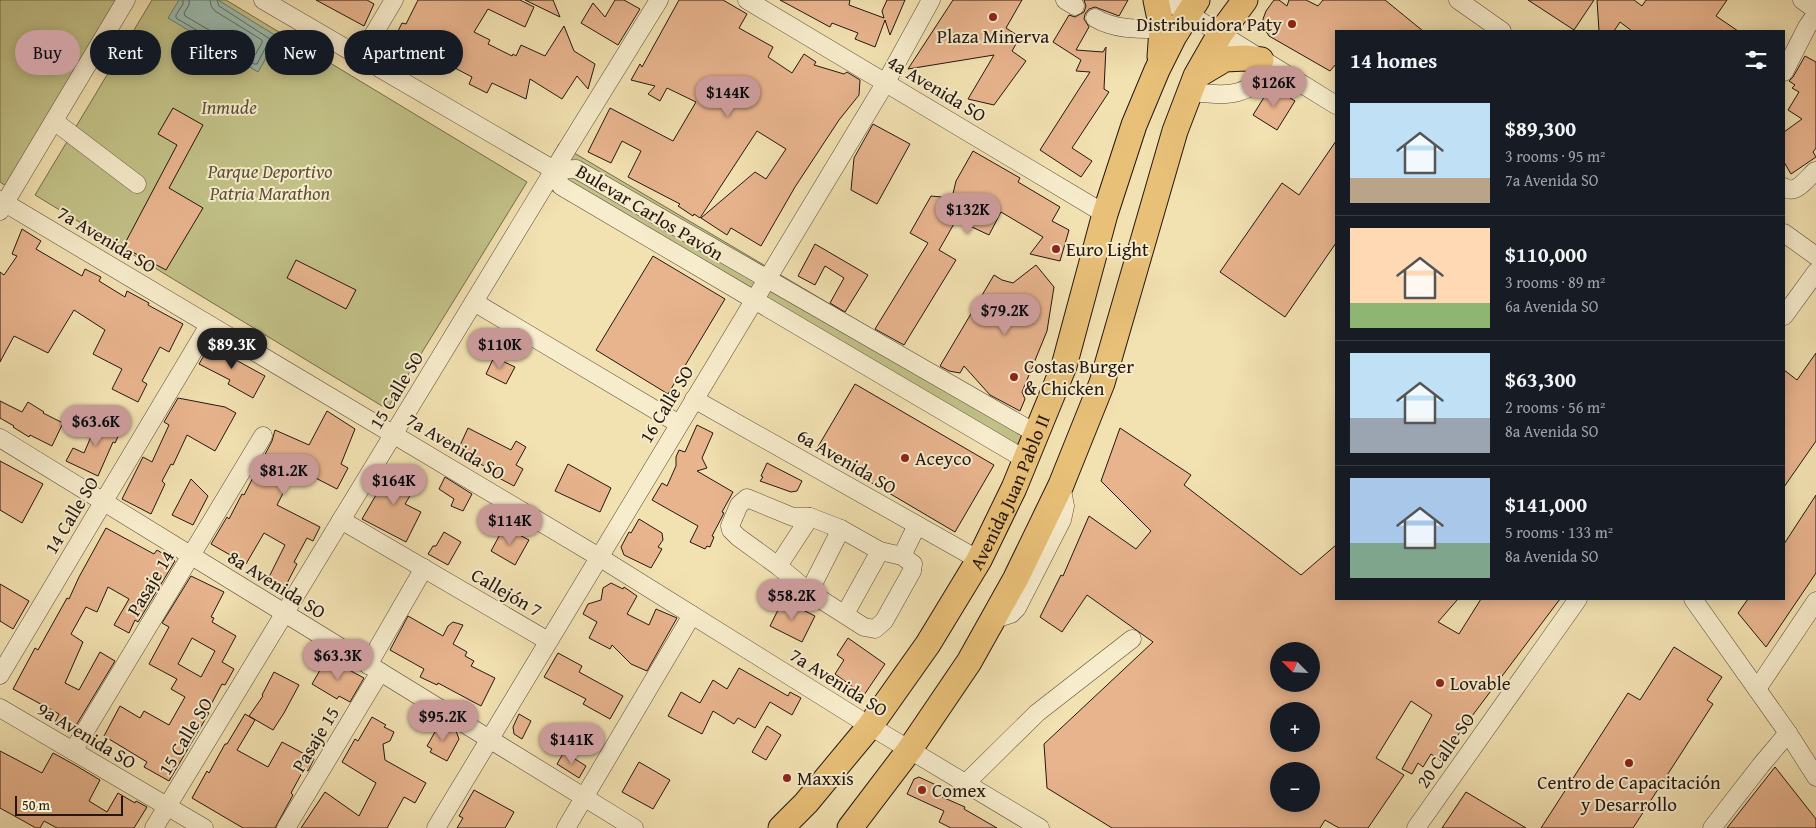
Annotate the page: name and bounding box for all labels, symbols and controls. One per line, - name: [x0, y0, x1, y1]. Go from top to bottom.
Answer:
- place label: Distribuidora Paty: [1136, 10, 1283, 38]
- marker: Plaza Minerva: [987, 11, 999, 23]
- marker: Distribuidora Paty: [1286, 18, 1298, 30]
- place label: Plaza Minerva: [937, 22, 1049, 50]
- chip: Buy: [15, 30, 80, 75]
- chip: Rent: [90, 30, 161, 75]
- chip: Filters: [171, 30, 255, 75]
- chip: New: [265, 30, 334, 75]
- chip: Apartment: [344, 30, 463, 75]
- text: 14 homes: [1350, 45, 1437, 76]
- icon: filters: [1742, 46, 1770, 74]
- street label: 4a Avenida SO: [882, 47, 992, 129]
- pin: $126K: [1239, 66, 1309, 108]
- text: $126K: [1252, 70, 1296, 94]
- pin: $144K: [693, 76, 763, 118]
- text: $144K: [706, 80, 750, 104]
- park label: Inmude: [201, 93, 257, 121]
- text: $89,300: [1505, 113, 1576, 144]
- icon: home: [1390, 123, 1450, 183]
- text: 3 rooms · 95 m²: [1505, 144, 1605, 168]
- park label: Parque Deportivo Patria Marathon: [207, 157, 332, 207]
- street label: Bulevar Carlos Pavón: [571, 157, 729, 267]
- text: 7a Avenida SO: [1505, 168, 1598, 192]
- pin: $132K: [933, 192, 1003, 235]
- text: $132K: [946, 197, 990, 221]
- street label: 7a Avenida SO: [52, 198, 162, 280]
- place label: Euro Light: [1066, 235, 1149, 263]
- text: $110,000: [1505, 239, 1587, 270]
- marker: Euro Light: [1050, 243, 1062, 255]
- icon: home: [1390, 248, 1450, 308]
- text: 3 rooms · 89 m²: [1505, 270, 1605, 294]
- pin: $79.2K: [964, 294, 1046, 336]
- text: 6a Avenida SO: [1505, 294, 1598, 318]
- text: $79.2K: [981, 298, 1029, 322]
- pin: $89.3K: [191, 328, 273, 370]
- pin: $110K: [465, 328, 535, 370]
- text: $89.3K: [208, 332, 256, 356]
- text: $110K: [478, 332, 522, 356]
- street label: 15 Calle SO: [362, 346, 430, 434]
- place label: Costas Burger & Chicken: [1024, 352, 1134, 402]
- street label: 16 Calle SO: [632, 360, 700, 448]
- text: $63,300: [1505, 364, 1576, 395]
- marker: Costas Burger & Chicken: [1008, 371, 1020, 383]
- icon: home: [1390, 373, 1450, 433]
- text: 2 rooms · 56 m²: [1505, 395, 1605, 419]
- pin: $63.6K: [55, 404, 137, 447]
- street label: 7a Avenida SO: [401, 405, 511, 487]
- text: $63.6K: [72, 409, 120, 433]
- street label: Avenida Juan Pablo II: [962, 410, 1057, 575]
- text: 8a Avenida SO: [1505, 419, 1598, 443]
- street label: 6a Avenida SO: [792, 421, 902, 501]
- place label: Aceyco: [915, 444, 971, 472]
- marker: Aceyco: [899, 452, 911, 464]
- pin: $81.2K: [243, 454, 325, 496]
- text: $81.2K: [260, 458, 308, 482]
- pin: $164K: [359, 464, 429, 506]
- text: $164K: [372, 468, 416, 492]
- street label: 14 Calle SO: [37, 471, 105, 559]
- text: $141,000: [1505, 489, 1587, 520]
- icon: home: [1390, 498, 1450, 558]
- pin: $114K: [475, 504, 545, 546]
- text: $114K: [488, 508, 532, 532]
- text: 5 rooms · 133 m²: [1505, 520, 1613, 544]
- street label: 8a Avenida SO: [223, 543, 331, 625]
- text: 8a Avenida SO: [1505, 544, 1598, 568]
- street label: Pasaje 14: [119, 545, 181, 621]
- street label: Callejón 7: [466, 560, 548, 624]
- pin: $58.2K: [751, 578, 833, 621]
- text: $58.2K: [768, 583, 816, 607]
- pin: $63.3K: [297, 638, 379, 681]
- street label: 7a Avenida SO: [785, 641, 893, 723]
- north arrow: [1270, 642, 1320, 692]
- map controls: [1270, 642, 1320, 812]
- text: $63.3K: [314, 643, 362, 667]
- place label: Lovable: [1450, 669, 1511, 697]
- marker: Lovable: [1434, 677, 1446, 689]
- street label: 15 Calle SO: [151, 692, 219, 780]
- street label: 9a Avenida SO: [32, 694, 142, 776]
- pin: $95.2K: [402, 700, 484, 742]
- street label: Pasaje 15: [284, 701, 346, 777]
- button: +: [1270, 702, 1320, 752]
- text: $95.2K: [419, 704, 467, 728]
- street label: 20 Calle SO: [1409, 707, 1481, 793]
- pin: $141K: [537, 722, 607, 765]
- text: $141K: [550, 727, 594, 751]
- marker: Centro de Capacitación y Desarrollo: [1623, 757, 1635, 769]
- button: −: [1270, 762, 1320, 812]
- place label: Maxxis: [797, 764, 854, 792]
- place label: Centro de Capacitación y Desarrollo: [1537, 768, 1721, 818]
- marker: Maxxis: [781, 772, 793, 784]
- place label: Comex: [932, 776, 986, 804]
- marker: Comex: [916, 784, 928, 796]
- scale bar: [15, 793, 122, 816]
- text: 50 m: [22, 795, 50, 815]

